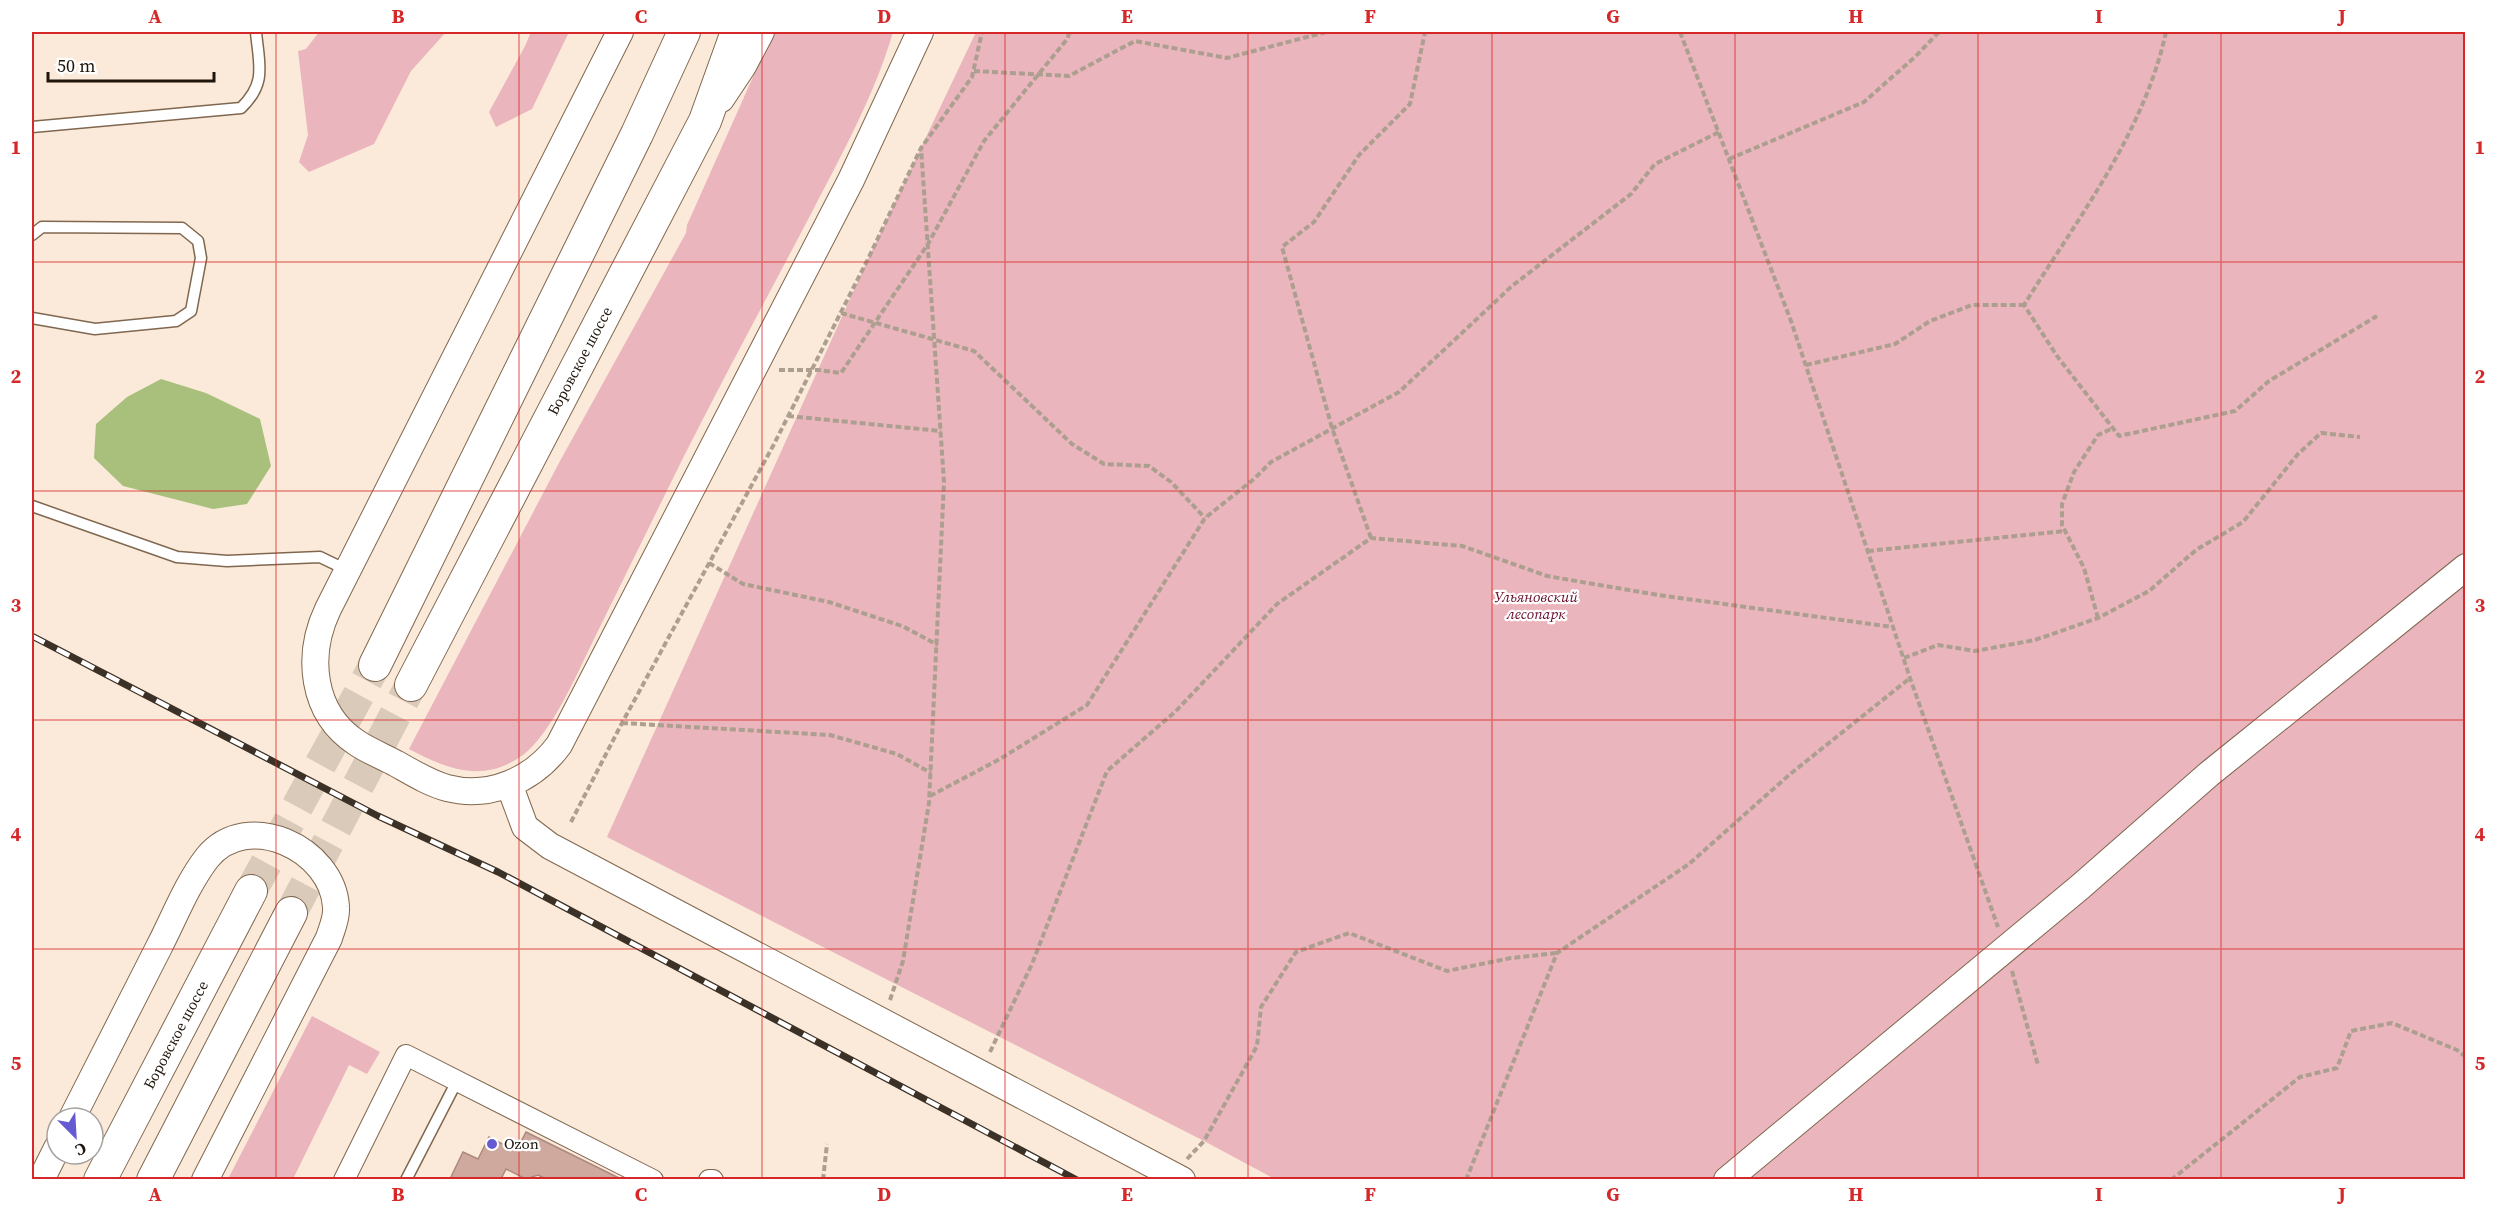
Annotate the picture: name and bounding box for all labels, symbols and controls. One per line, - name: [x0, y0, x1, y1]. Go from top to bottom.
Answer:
- text: A: [148, 2, 162, 30]
- text: B: [391, 2, 405, 30]
- text: C: [635, 2, 647, 30]
- text: D: [877, 2, 891, 30]
- text: E: [1121, 2, 1133, 30]
- text: F: [1364, 2, 1376, 30]
- text: G: [1606, 2, 1620, 30]
- text: H: [1848, 2, 1864, 30]
- text: I: [2095, 2, 2103, 30]
- text: J: [2336, 2, 2346, 30]
- scale bar: [48, 45, 214, 83]
- text: 50 m: [57, 53, 95, 78]
- text: 1: [11, 133, 21, 161]
- text: 1: [2475, 133, 2485, 161]
- street label: Боровское шоссе: [542, 303, 617, 419]
- text: 2: [11, 362, 22, 390]
- text: 2: [2475, 362, 2486, 390]
- park label: Ульяновский лесопарк: [1494, 586, 1578, 624]
- text: 3: [11, 591, 22, 619]
- text: 3: [2475, 591, 2486, 619]
- text: 4: [11, 820, 22, 848]
- text: 4: [2475, 820, 2486, 848]
- street label: Боровское шоссе: [138, 977, 213, 1093]
- text: 5: [11, 1049, 22, 1077]
- text: 5: [2475, 1049, 2486, 1077]
- north arrow: [45, 1106, 105, 1166]
- place label: Ozon: [504, 1133, 539, 1154]
- marker: Ozon: [485, 1137, 499, 1151]
- text: С: [72, 1138, 90, 1162]
- text: A: [148, 1180, 162, 1208]
- text: B: [391, 1180, 405, 1208]
- text: C: [635, 1180, 647, 1208]
- text: D: [877, 1180, 891, 1208]
- text: E: [1121, 1180, 1133, 1208]
- text: F: [1364, 1180, 1376, 1208]
- text: G: [1606, 1180, 1620, 1208]
- text: H: [1848, 1180, 1864, 1208]
- text: I: [2095, 1180, 2103, 1208]
- text: J: [2336, 1180, 2346, 1208]

